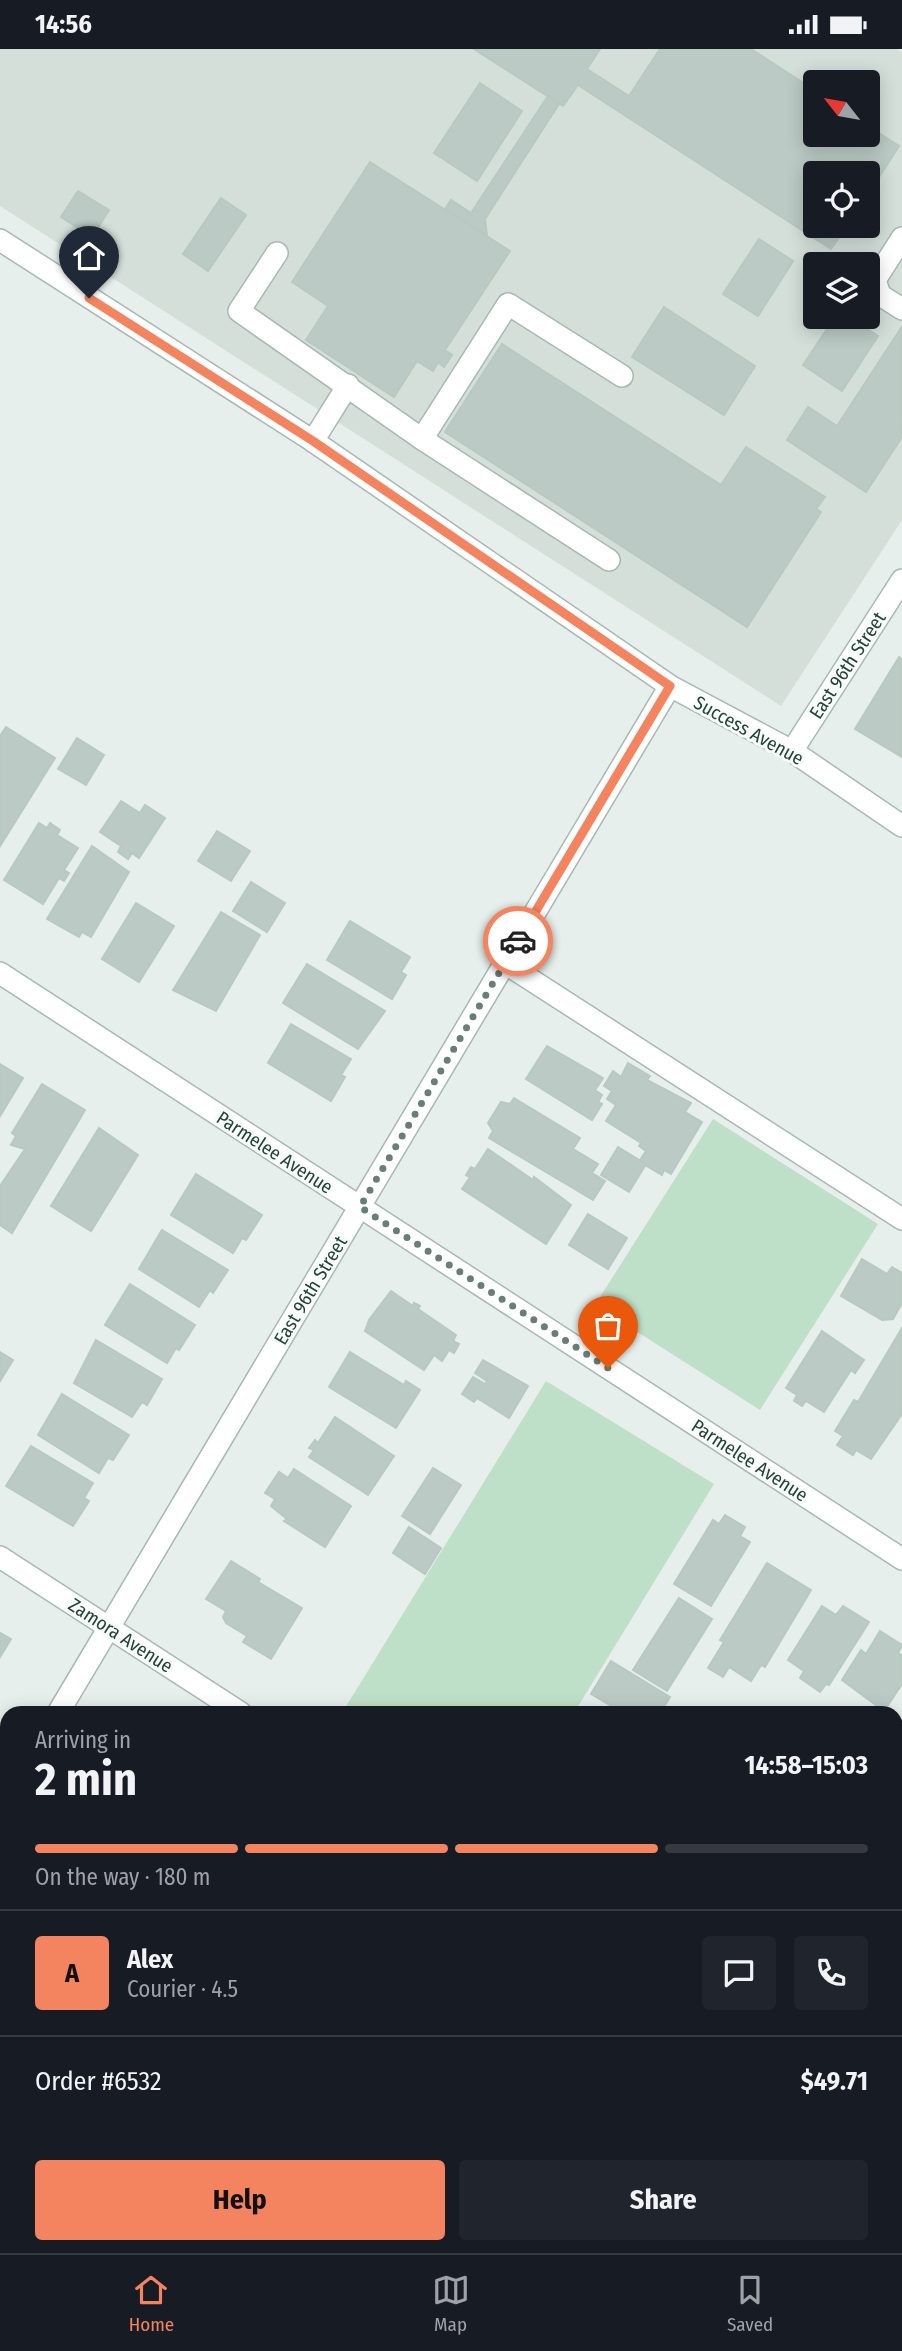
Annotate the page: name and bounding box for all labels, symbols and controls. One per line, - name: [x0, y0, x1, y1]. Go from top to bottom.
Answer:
- text: 14:56: [35, 9, 92, 40]
- north arrow: [803, 70, 880, 147]
- map controls: [803, 70, 880, 329]
- button: locate: [803, 161, 880, 238]
- pin: [59, 226, 119, 298]
- icon: home: [70, 237, 108, 275]
- button: layers: [803, 252, 880, 329]
- street label: East 96th Street: [804, 607, 891, 723]
- street label: Success Avenue: [690, 691, 808, 770]
- courier: [483, 906, 553, 976]
- icon: car: [499, 922, 537, 960]
- street label: Parmelee Avenue: [212, 1106, 337, 1199]
- street label: East 96th Street: [269, 1231, 352, 1349]
- pin: [578, 1296, 638, 1368]
- icon: bag: [589, 1307, 627, 1345]
- street label: Parmelee Avenue: [687, 1414, 812, 1507]
- street label: Zamora Avenue: [64, 1593, 177, 1678]
- text: Arriving in: [35, 1726, 131, 1754]
- text: 14:58–15:03: [744, 1750, 868, 1781]
- text: 2 min: [35, 1752, 137, 1807]
- text: On the way · 180 m: [35, 1863, 211, 1891]
- button: chat: [702, 1936, 776, 2010]
- button: phone: [794, 1936, 868, 2010]
- text: Alex: [127, 1944, 173, 1975]
- text: A: [65, 1958, 79, 1989]
- text: Courier · 4.5: [127, 1975, 238, 2003]
- text: Order #6532: [35, 2066, 161, 2097]
- text: $49.71: [801, 2066, 868, 2097]
- button: Help: [35, 2160, 445, 2240]
- button: Share: [459, 2160, 868, 2240]
- tab: Home: [129, 2271, 174, 2336]
- tab: Map: [432, 2271, 470, 2336]
- tab: Saved: [727, 2271, 773, 2336]

